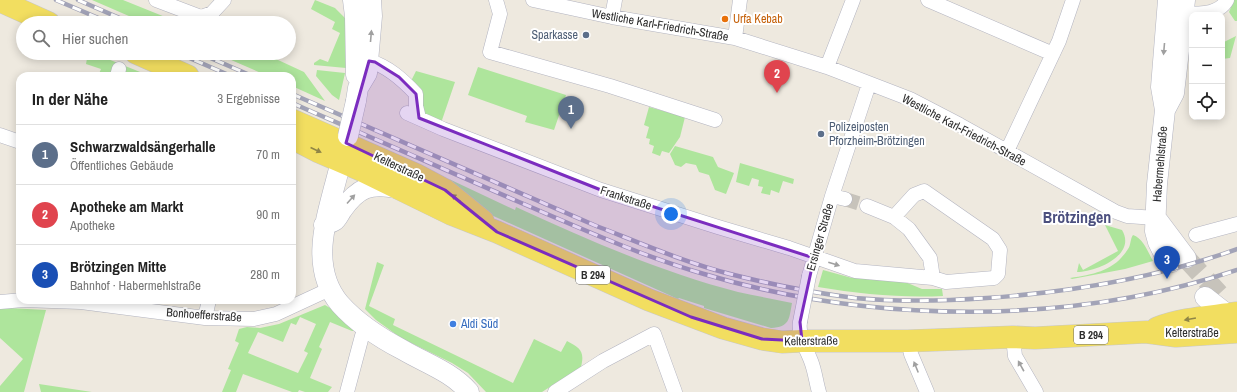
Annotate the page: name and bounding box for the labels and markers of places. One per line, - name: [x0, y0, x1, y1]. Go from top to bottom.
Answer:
- place label: Urfa Kebab: [733, 11, 783, 27]
- marker: Urfa Kebab: [720, 14, 730, 24]
- place label: Sparkasse: [532, 27, 578, 43]
- marker: Sparkasse: [581, 30, 591, 40]
- pin: 2: [764, 60, 790, 93]
- pin: 1: [558, 96, 584, 129]
- place label: Polizeiposten Pforzheim-Brötzingen: [829, 119, 925, 149]
- marker: Polizeiposten Pforzheim-Brötzingen: [816, 129, 826, 139]
- pin: 3: [1154, 246, 1180, 279]
- place label: Aldi Süd: [460, 316, 498, 332]
- marker: Aldi Süd: [448, 319, 458, 329]

